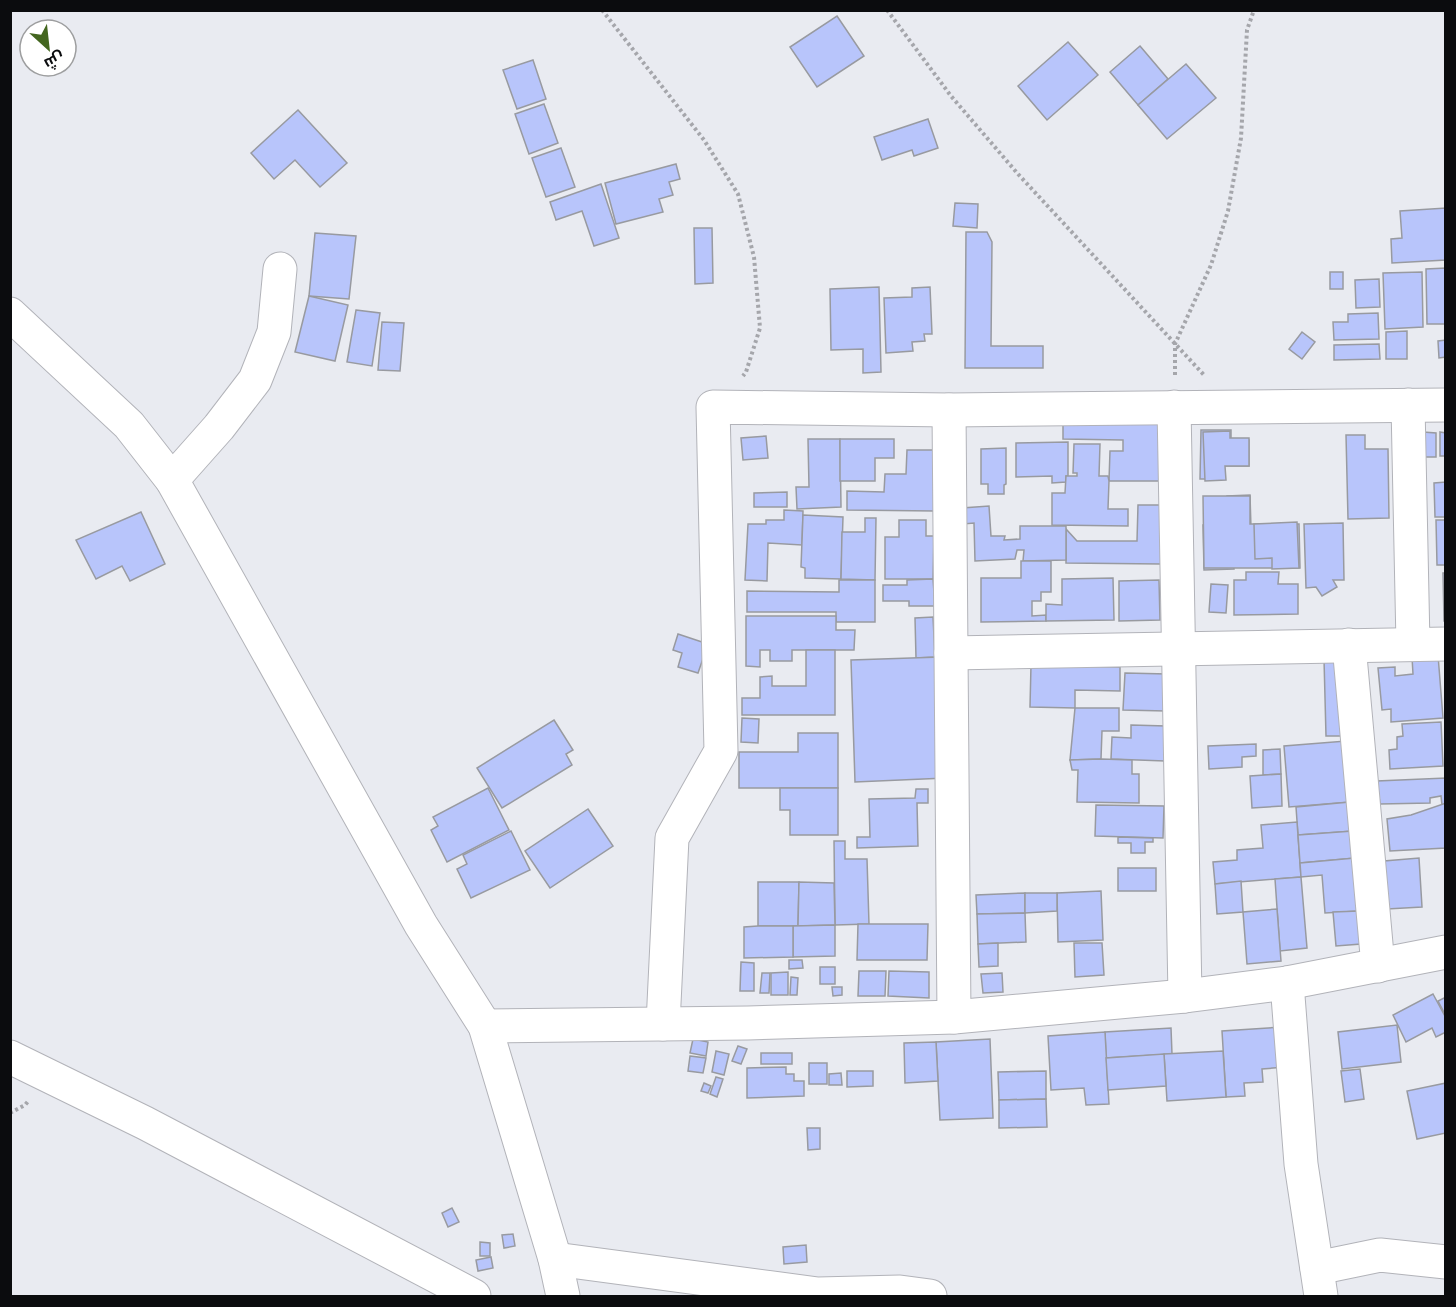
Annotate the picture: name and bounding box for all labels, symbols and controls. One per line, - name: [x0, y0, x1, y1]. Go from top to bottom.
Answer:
- north arrow: [18, 18, 78, 78]
- text: ش: [41, 48, 68, 73]

